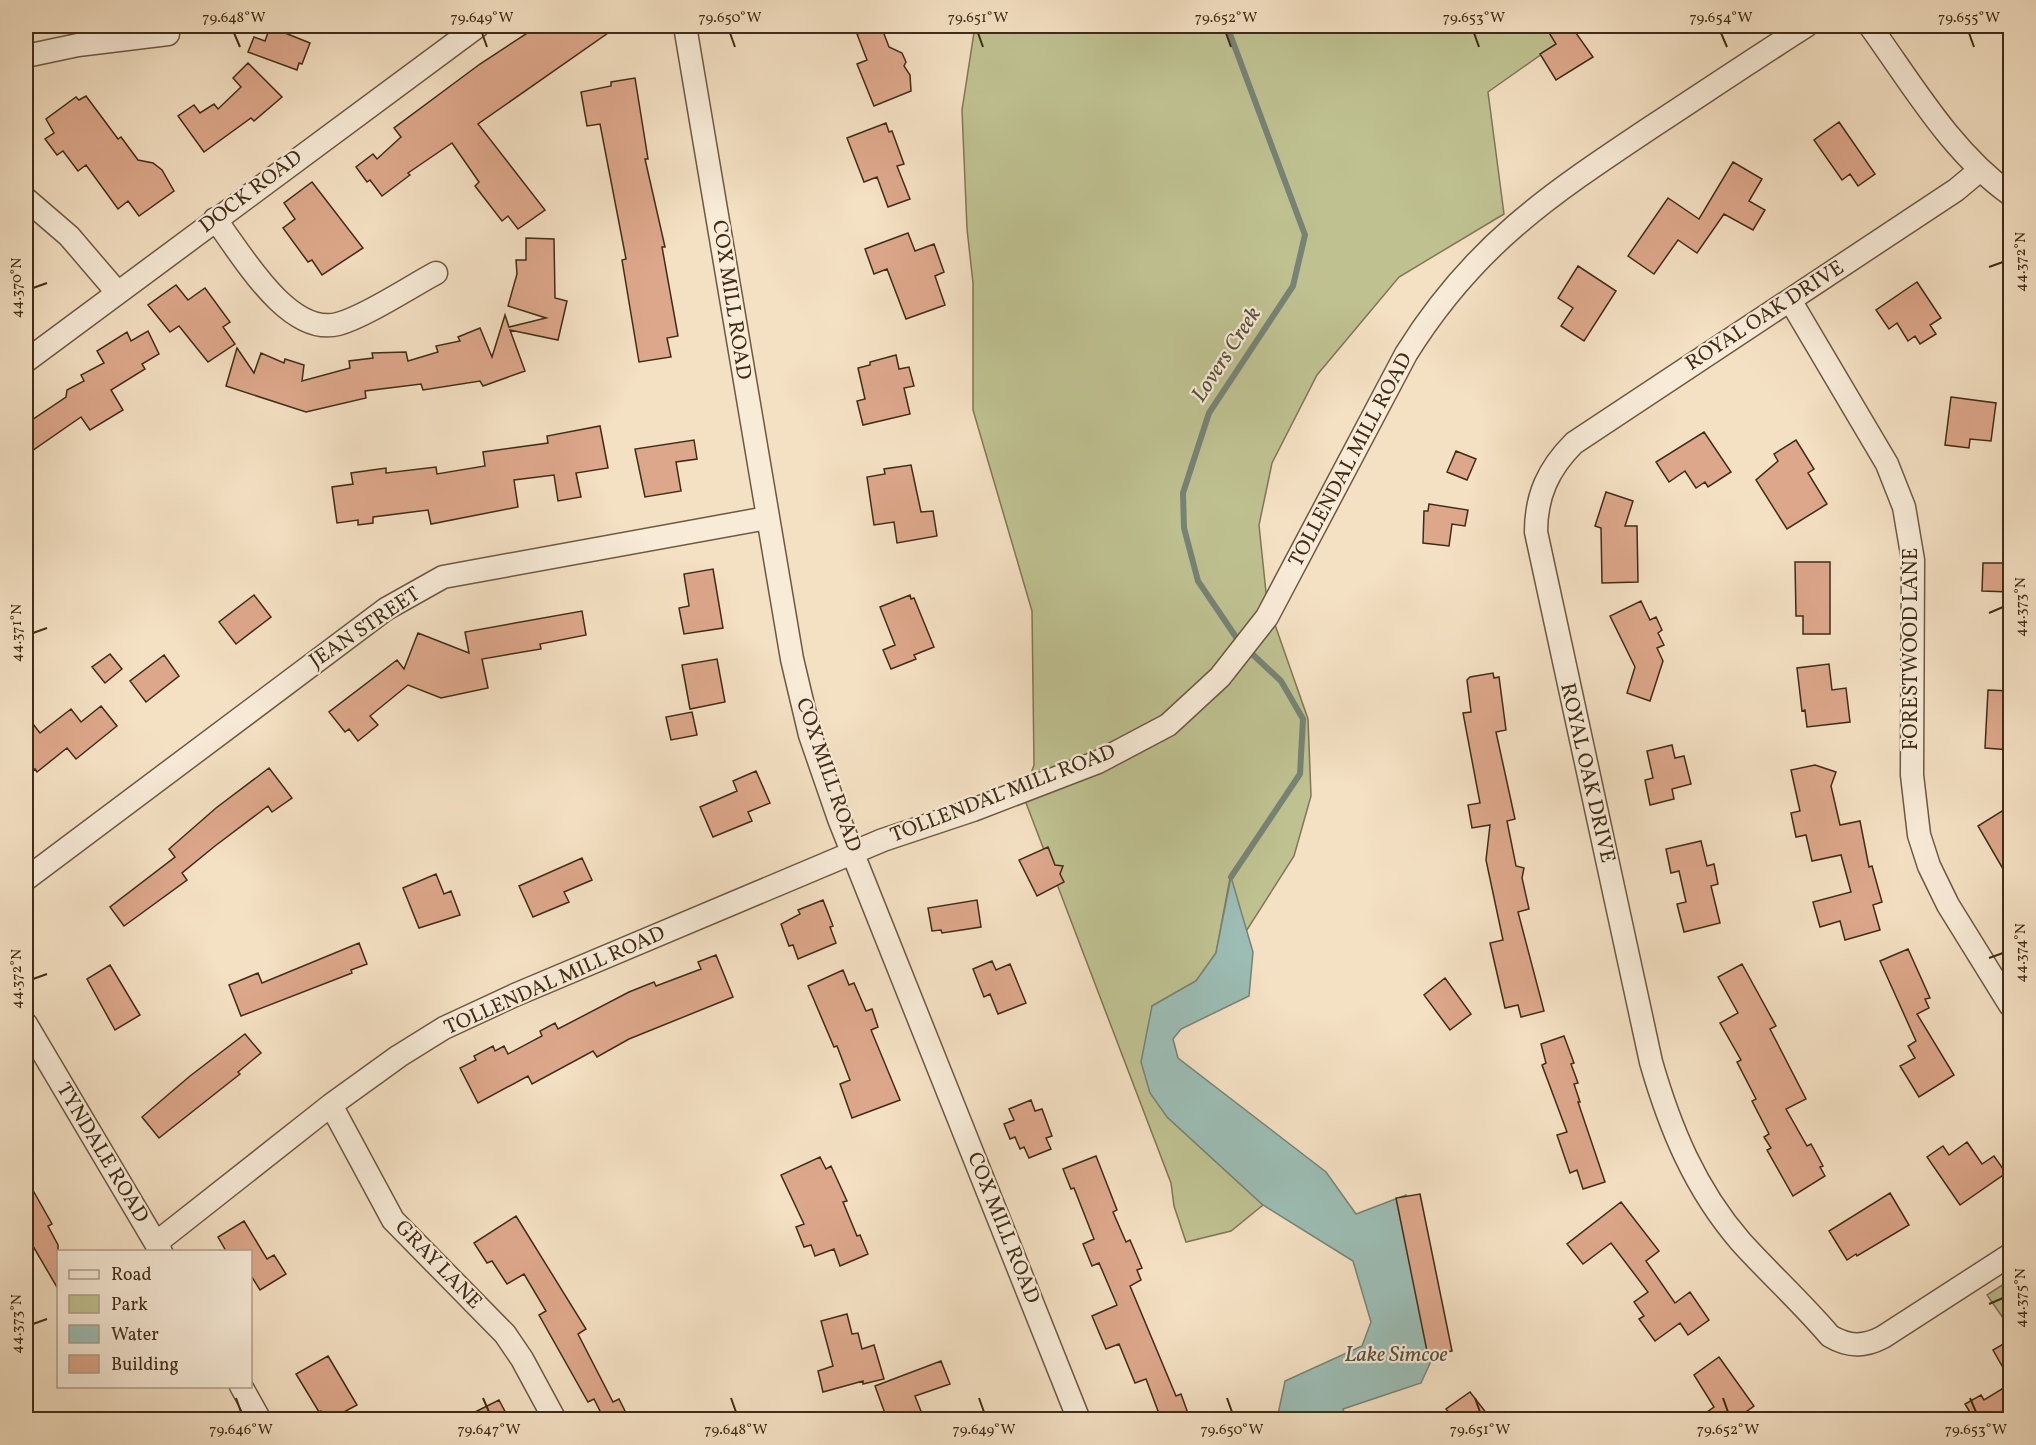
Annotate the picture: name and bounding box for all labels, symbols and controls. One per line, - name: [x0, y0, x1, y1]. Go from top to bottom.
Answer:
- text: 79.648°W: [202, 8, 266, 29]
- text: 79.649°W: [451, 8, 514, 29]
- text: 79.650°W: [698, 8, 762, 29]
- text: 79.651°W: [948, 8, 1008, 29]
- text: 79.652°W: [1195, 8, 1257, 29]
- text: 79.653°W: [1443, 8, 1505, 29]
- text: 79.654°W: [1689, 8, 1753, 29]
- text: 79.655°W: [1938, 8, 2000, 29]
- street label: DOCK ROAD: [193, 144, 309, 240]
- street label: COX MILL ROAD: [704, 218, 758, 382]
- text: 44.372°N: [2011, 232, 2032, 292]
- street label: ROYAL OAK DRIVE: [1680, 254, 1850, 378]
- text: 44.370°N: [7, 258, 28, 318]
- water label: Lovers Creek: [1185, 301, 1269, 409]
- street label: TOLLENDAL MILL ROAD: [1282, 348, 1420, 572]
- street label: FORESTWOOD LANE: [1897, 548, 1926, 750]
- text: 44.373°N: [2011, 577, 2032, 637]
- street label: JEAN STREET: [304, 580, 426, 676]
- text: 44.371°N: [7, 604, 28, 662]
- street label: ROYAL OAK DRIVE: [1552, 680, 1622, 866]
- street label: COX MILL ROAD: [788, 694, 868, 856]
- street label: TOLLENDAL MILL ROAD: [886, 738, 1120, 850]
- street label: TOLLENDAL MILL ROAD: [440, 919, 670, 1043]
- text: 44.374°N: [2011, 923, 2032, 983]
- text: 44.372°N: [7, 949, 28, 1009]
- street label: TYNDALE ROAD: [49, 1077, 155, 1229]
- street label: COX MILL ROAD: [959, 1148, 1047, 1308]
- street label: GRAY LANE: [388, 1214, 488, 1316]
- legend: [57, 1250, 252, 1388]
- text: Road: [111, 1263, 152, 1288]
- text: 44.375°N: [2011, 1268, 2032, 1328]
- text: Park: [111, 1293, 148, 1318]
- text: 44.373°N: [7, 1294, 28, 1354]
- text: Water: [111, 1323, 159, 1348]
- water label: Lake Simcoe: [1344, 1340, 1448, 1371]
- text: Building: [111, 1353, 179, 1378]
- text: 79.646°W: [209, 1420, 273, 1441]
- text: 79.647°W: [457, 1420, 521, 1441]
- text: 79.648°W: [704, 1420, 768, 1441]
- text: 79.649°W: [953, 1420, 1016, 1441]
- text: 79.650°W: [1200, 1420, 1264, 1441]
- text: 79.651°W: [1450, 1420, 1510, 1441]
- text: 79.652°W: [1697, 1420, 1759, 1441]
- text: 79.653°W: [1945, 1420, 2007, 1441]

